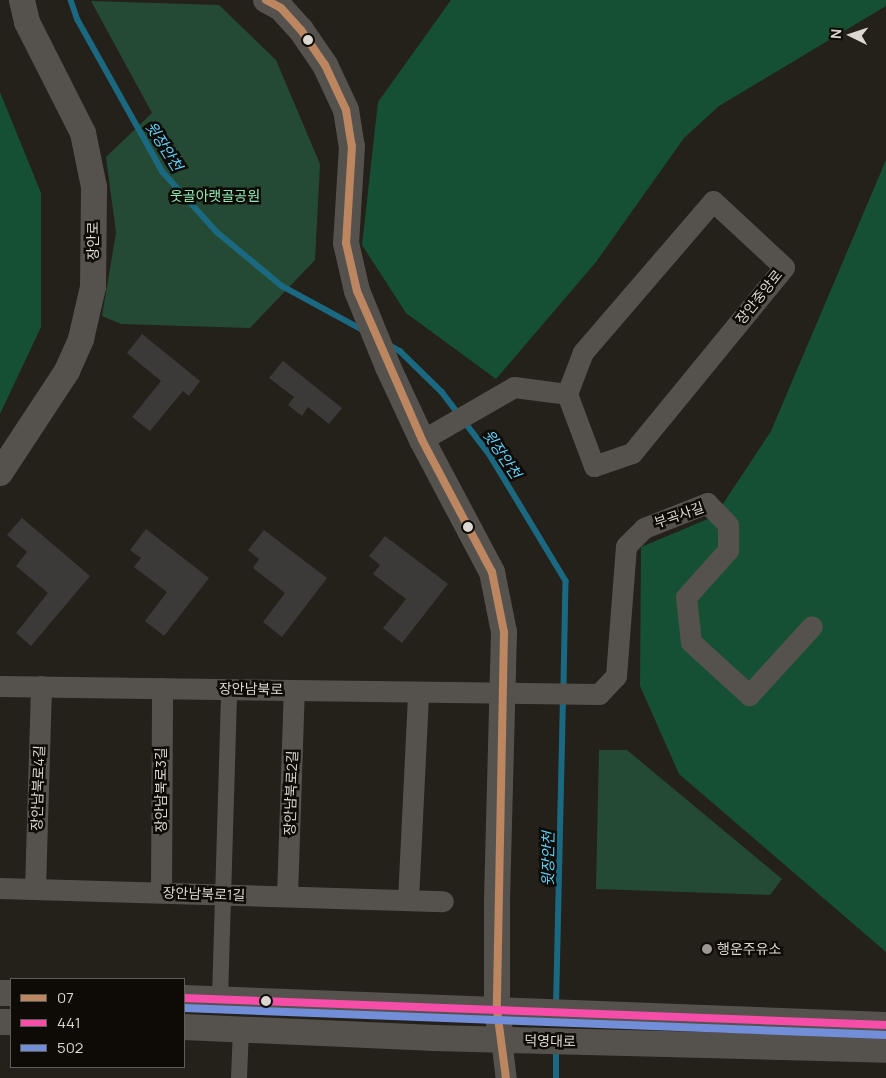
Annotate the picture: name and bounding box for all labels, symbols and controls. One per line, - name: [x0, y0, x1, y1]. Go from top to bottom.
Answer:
- north arrow: [826, 10, 876, 60]
- text: N: [826, 28, 845, 40]
- unlabelled marker: [303, 35, 313, 45]
- water label: 윗장안천: [142, 118, 186, 174]
- park label: 웃골아랫골공원: [170, 188, 260, 204]
- street label: 장안로: [85, 222, 101, 260]
- street label: 장안중앙로: [732, 267, 786, 327]
- water label: 윗장안천: [479, 426, 525, 482]
- street label: 부곡사길: [652, 499, 706, 531]
- unlabelled marker: [463, 522, 473, 532]
- street label: 장안남북로: [219, 680, 283, 698]
- street label: 장안남북로4길: [28, 745, 48, 831]
- street label: 장안남북로3길: [153, 747, 169, 833]
- street label: 장안남북로2길: [281, 750, 301, 836]
- water label: 윗장안천: [539, 831, 557, 887]
- street label: 장안남북로1길: [162, 884, 246, 904]
- place label: 행운주유소: [717, 941, 781, 957]
- marker: 행운주유소: [701, 943, 713, 955]
- legend: [10, 978, 185, 1068]
- text: 07: [57, 987, 74, 1008]
- unlabelled marker: [261, 996, 271, 1006]
- text: 441: [57, 1012, 81, 1033]
- street label: 덕영대로: [524, 1032, 576, 1050]
- text: 502: [57, 1037, 83, 1058]

